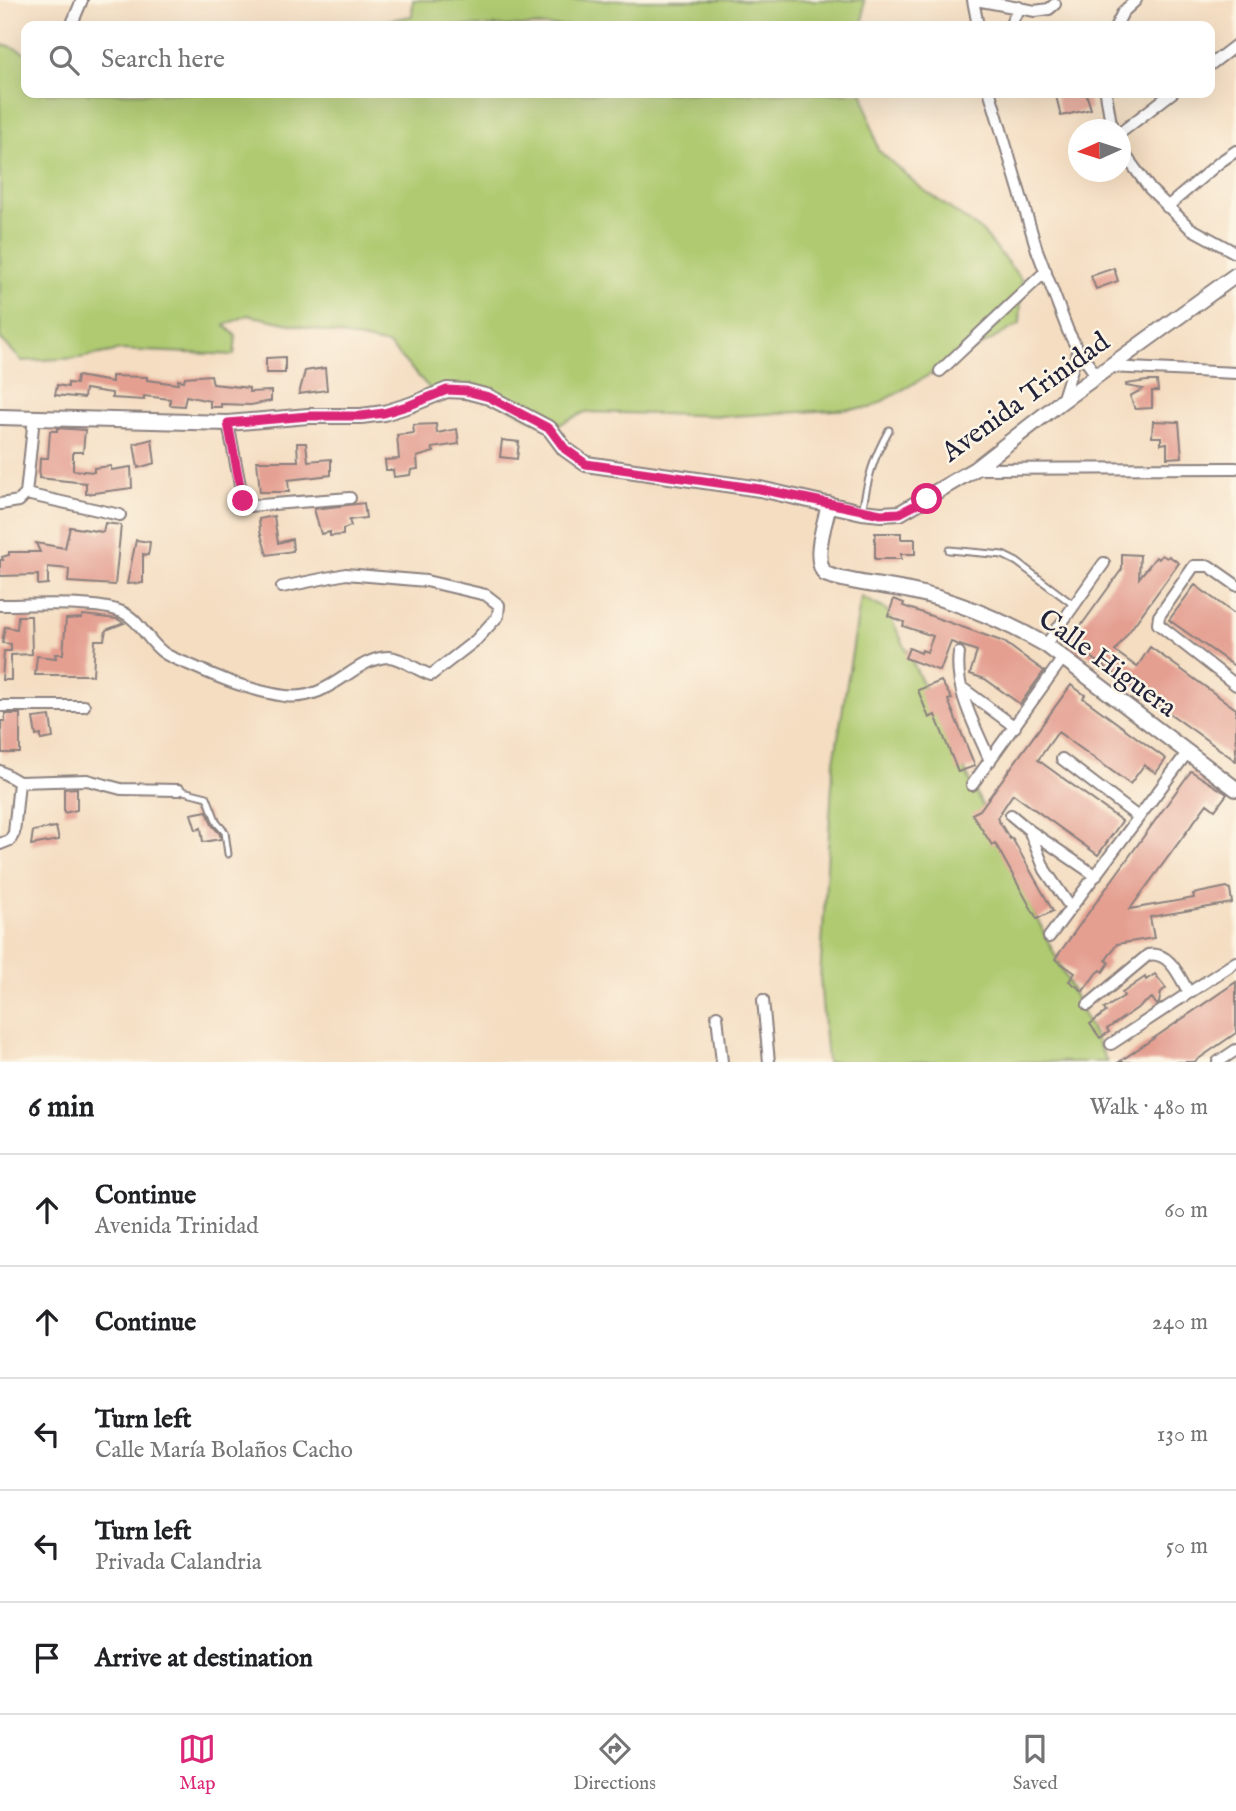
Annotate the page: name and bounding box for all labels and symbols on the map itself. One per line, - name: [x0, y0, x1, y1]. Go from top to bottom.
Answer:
- north arrow: [1068, 119, 1131, 182]
- street label: Avenida Trinidad: [934, 325, 1117, 471]
- route start: [911, 483, 942, 514]
- route end: [227, 485, 258, 516]
- street label: Calle Higuera: [1031, 602, 1184, 727]

